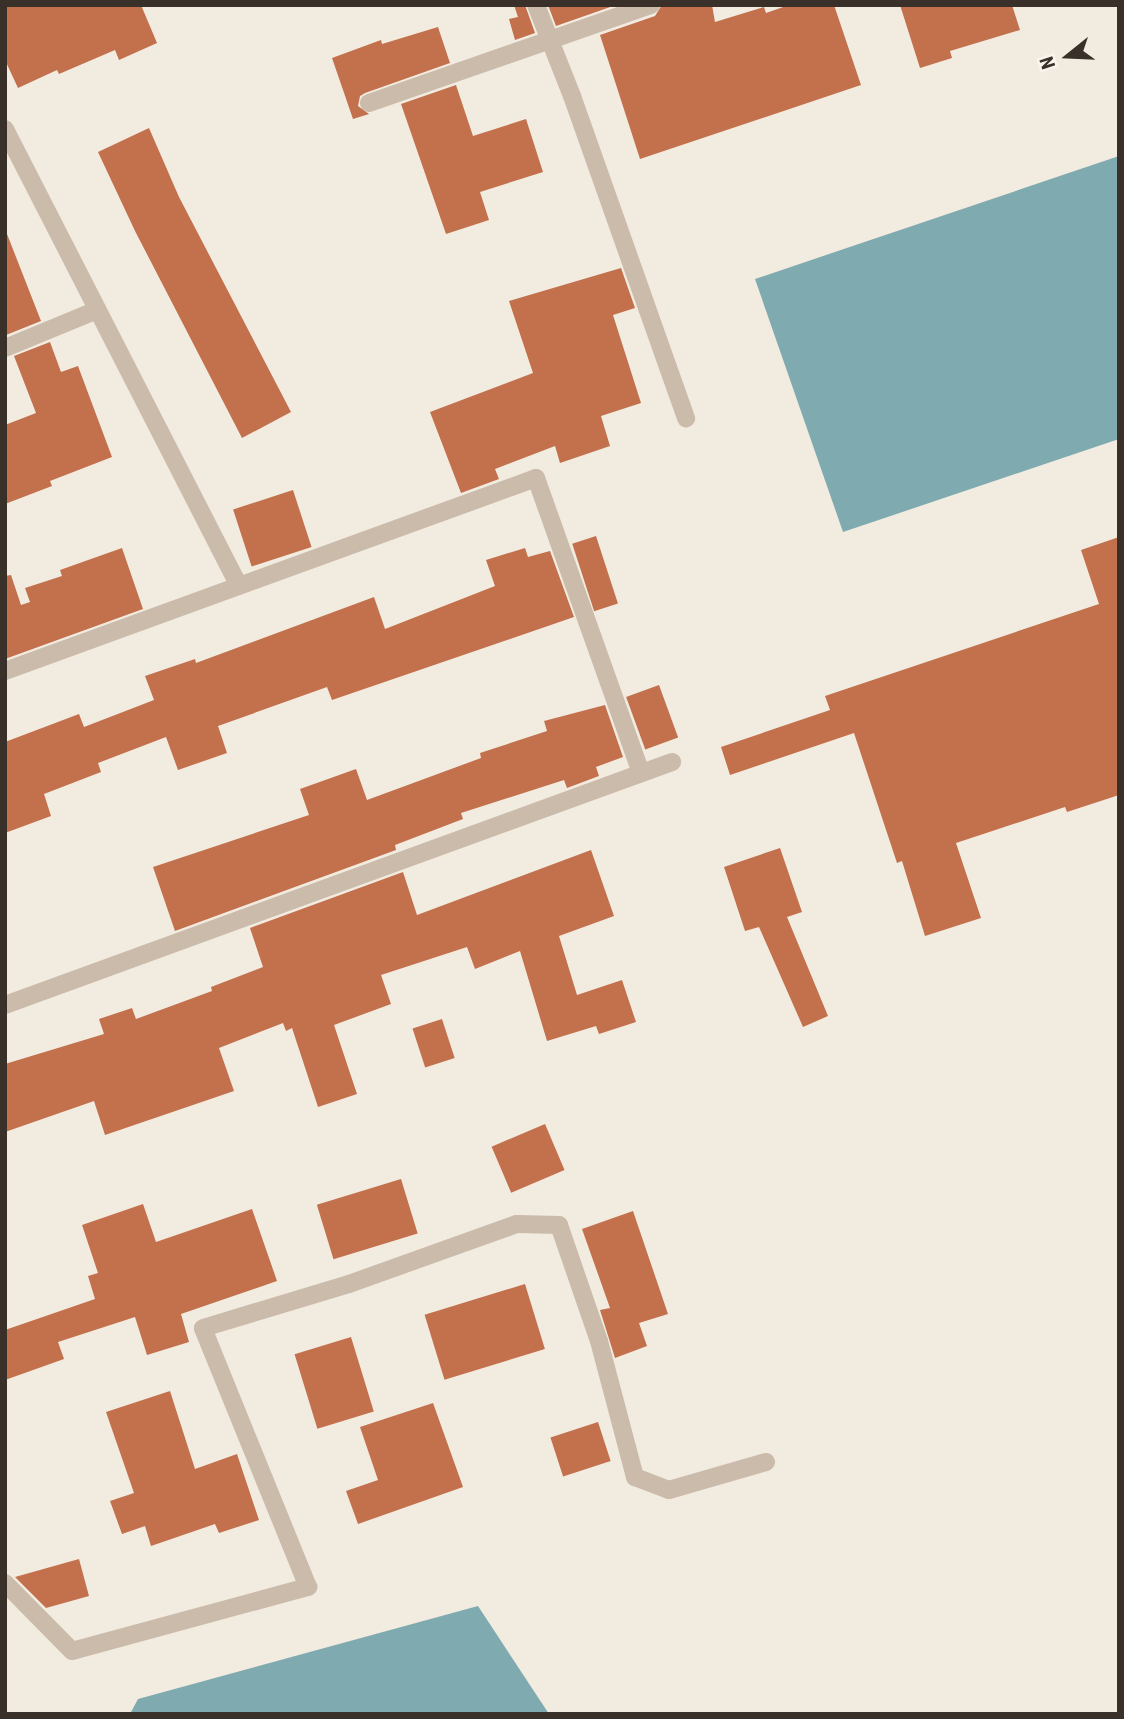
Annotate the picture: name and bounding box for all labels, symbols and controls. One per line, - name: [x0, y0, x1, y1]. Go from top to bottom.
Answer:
- north arrow: [1033, 21, 1103, 91]
- text: N: [1035, 54, 1060, 72]

